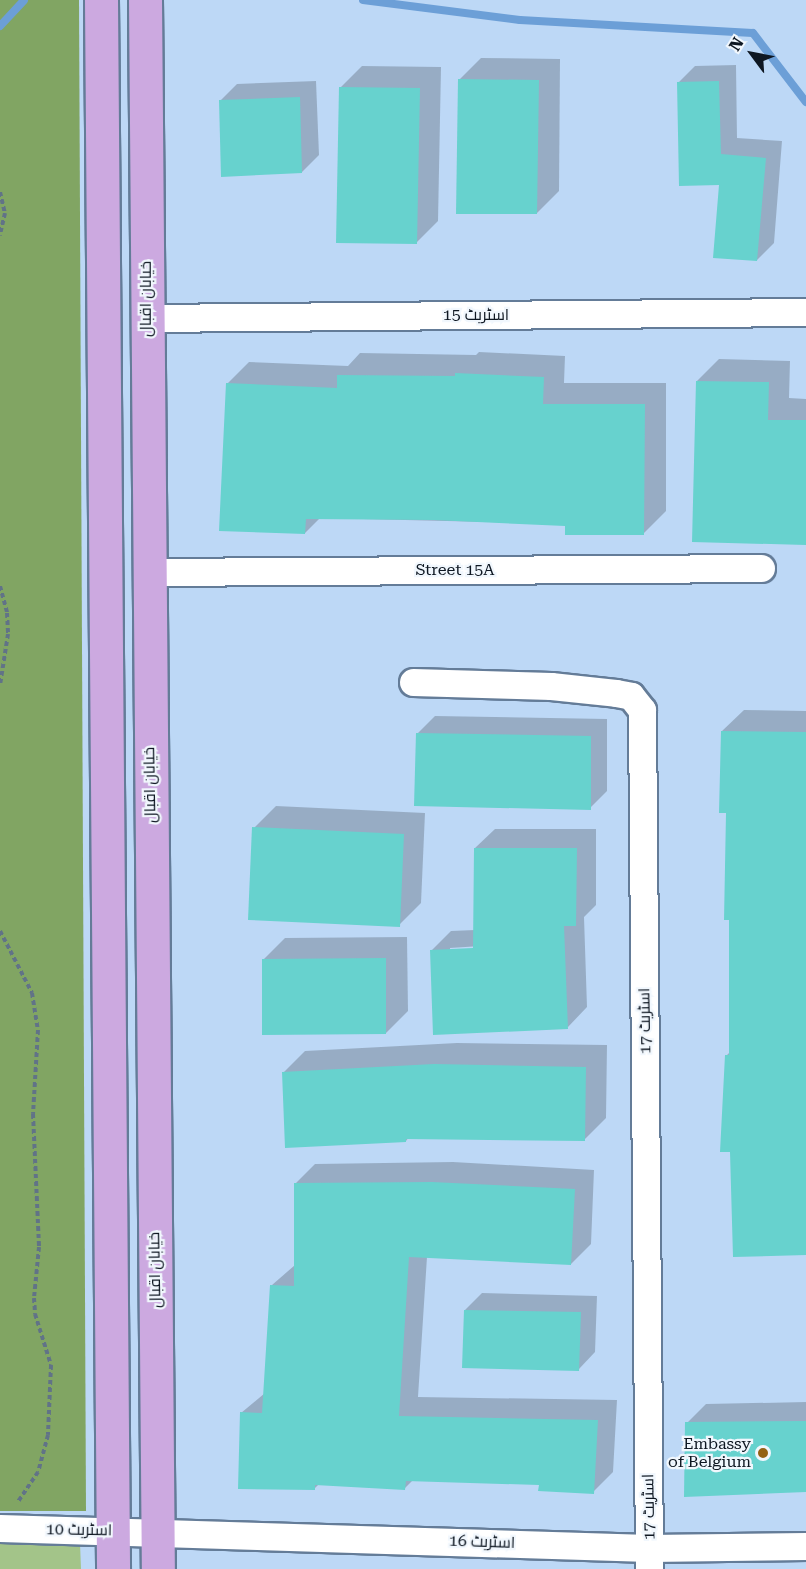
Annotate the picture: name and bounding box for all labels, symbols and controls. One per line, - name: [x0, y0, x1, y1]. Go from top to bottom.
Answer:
- north arrow: [722, 24, 782, 84]
- text: N: [725, 34, 748, 54]
- street label: خیابان اقبال: [136, 261, 156, 337]
- street label: اسٹریٹ 15: [443, 305, 509, 325]
- street label: Street 15A: [415, 560, 495, 580]
- street label: خیابان اقبال: [140, 747, 160, 823]
- street label: اسٹریٹ 17: [635, 988, 655, 1054]
- street label: خیابان اقبال: [145, 1232, 165, 1308]
- place label: Embassy of Belgium: [668, 1434, 751, 1472]
- marker: Embassy of Belgium: [756, 1446, 770, 1460]
- street label: اسٹریٹ 17: [639, 1474, 659, 1540]
- street label: اسٹریٹ 10: [46, 1520, 112, 1540]
- street label: اسٹریٹ 16: [449, 1531, 515, 1553]

